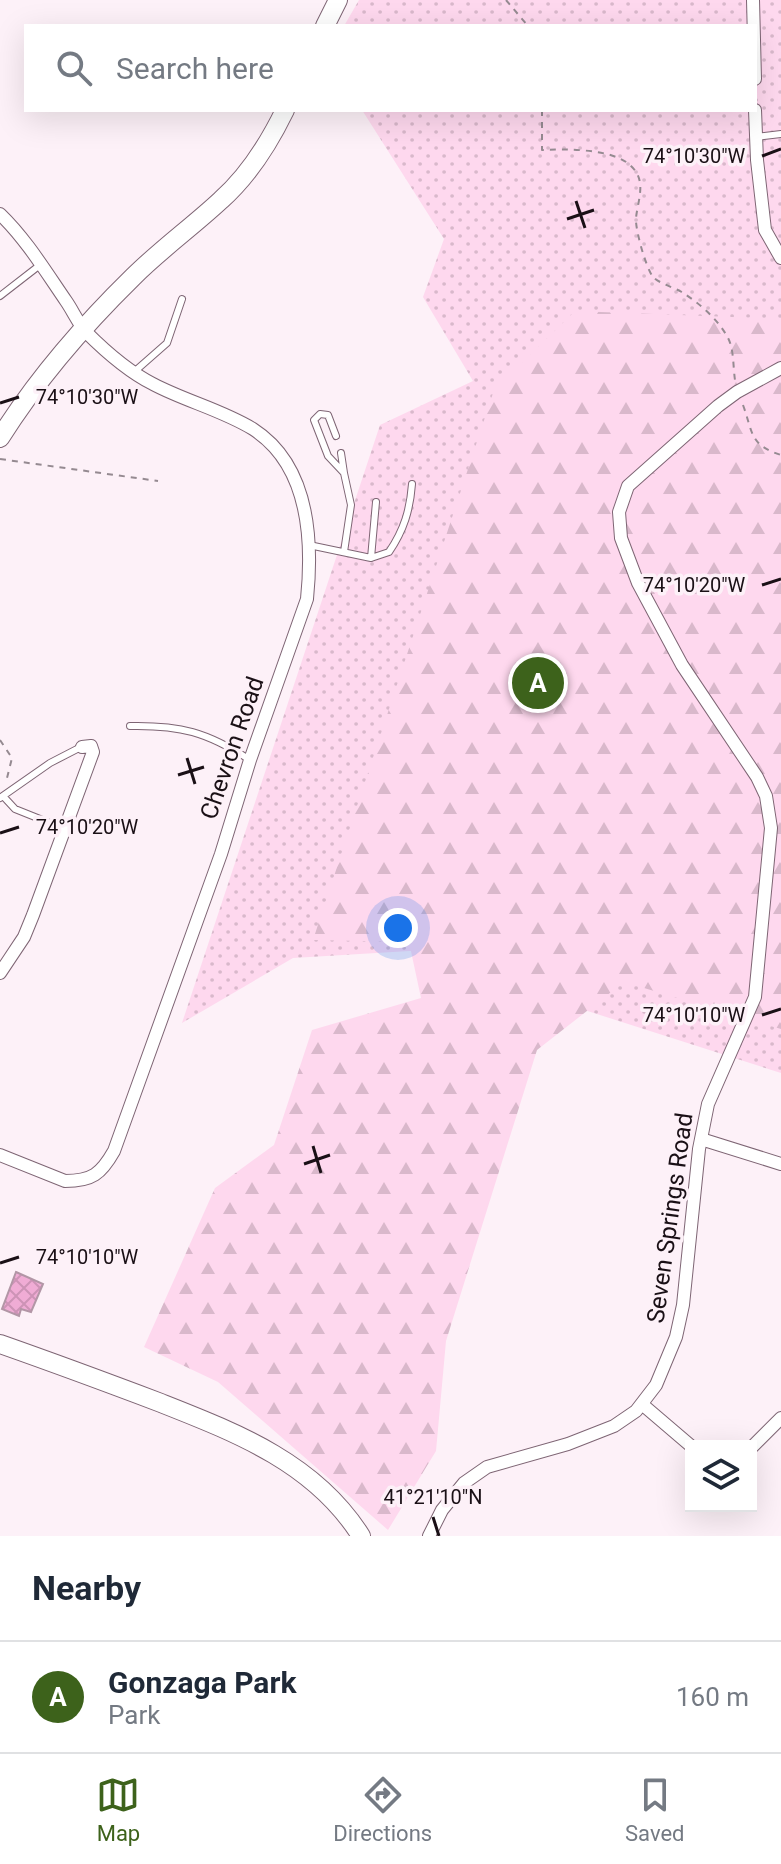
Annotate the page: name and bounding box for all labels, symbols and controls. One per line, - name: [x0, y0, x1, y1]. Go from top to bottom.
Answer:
- search box: [24, 24, 757, 112]
- icon: search: [52, 46, 96, 90]
- text: Search here: [116, 51, 274, 86]
- text: 74°10'30"W: [643, 144, 746, 168]
- text: 74°10'30"W: [36, 385, 139, 409]
- text: 74°10'20"W: [643, 573, 746, 597]
- pin: A: [512, 653, 564, 713]
- street label: Chevron Road: [195, 673, 269, 823]
- text: 74°10'20"W: [36, 815, 139, 839]
- your location: [378, 908, 418, 948]
- text: 74°10'10"W: [643, 1003, 746, 1027]
- street label: Seven Springs Road: [641, 1111, 699, 1325]
- text: 74°10'10"W: [36, 1245, 139, 1269]
- map controls: [685, 1440, 757, 1512]
- button: layers: [685, 1440, 757, 1512]
- text: 41°21'10"N: [383, 1485, 483, 1509]
- text: Nearby: [32, 1568, 141, 1608]
- text: Gonzaga Park: [108, 1665, 296, 1700]
- text: A: [49, 1682, 67, 1712]
- text: 160 m: [676, 1682, 749, 1712]
- text: Park: [108, 1700, 160, 1730]
- tab: Map: [96, 1773, 140, 1846]
- tab: Directions: [333, 1773, 432, 1846]
- tab: Saved: [625, 1773, 685, 1846]

